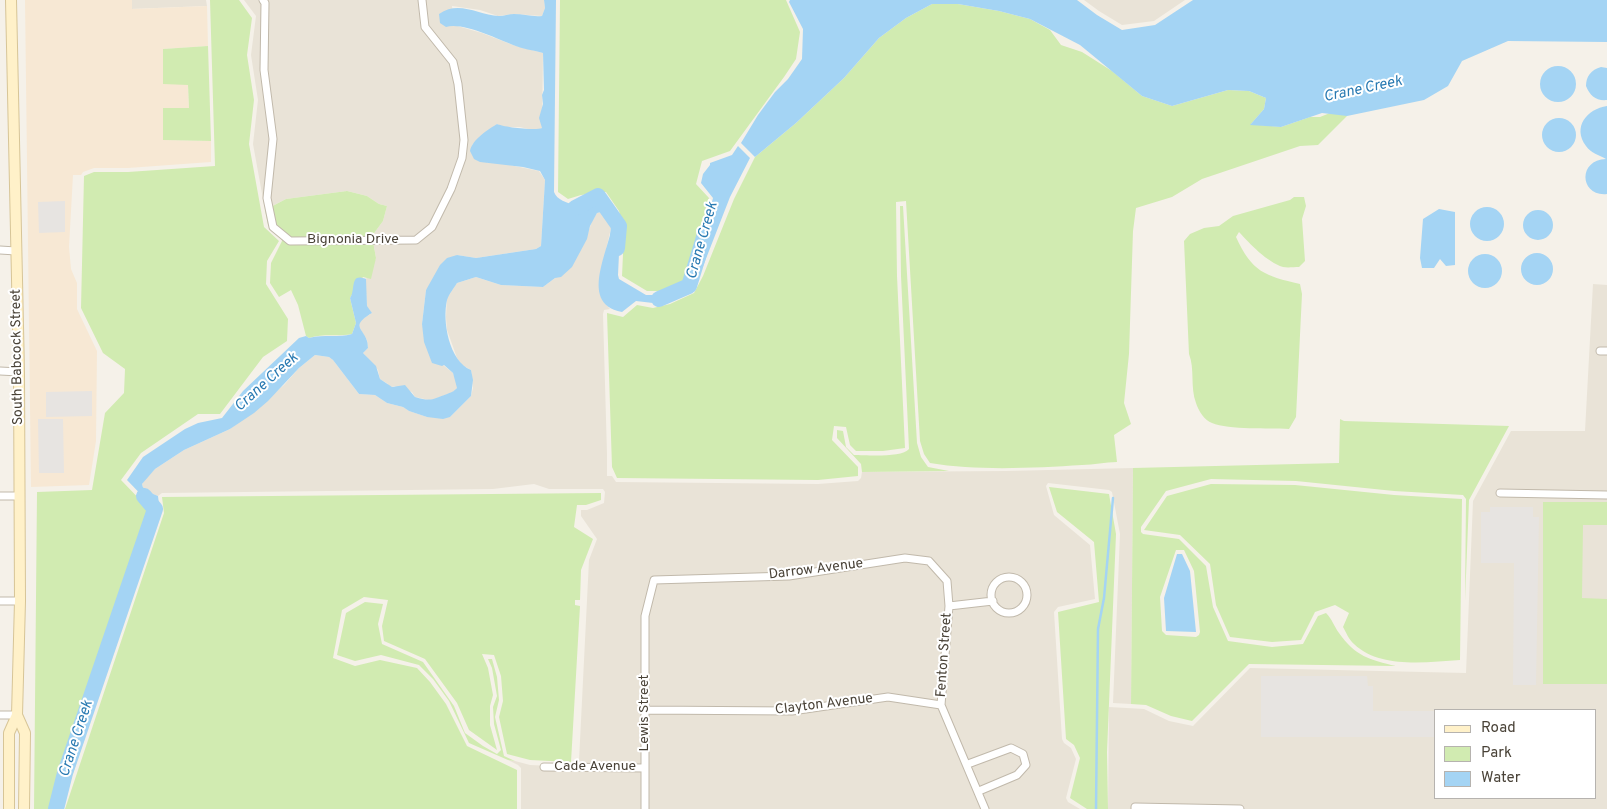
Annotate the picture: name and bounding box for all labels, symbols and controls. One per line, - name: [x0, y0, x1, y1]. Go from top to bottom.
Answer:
- water label: Crane Creek: [1322, 73, 1404, 107]
- water label: Crane Creek: [683, 200, 723, 282]
- street label: Bignonia Drive: [307, 232, 399, 248]
- street label: South Babcock Street: [8, 289, 28, 425]
- water label: Crane Creek: [231, 350, 303, 416]
- street label: Darrow Avenue: [768, 556, 864, 584]
- street label: Fenton Street: [934, 612, 956, 698]
- street label: Lewis Street: [637, 674, 653, 752]
- street label: Clayton Avenue: [774, 691, 874, 719]
- water label: Crane Creek: [56, 698, 98, 780]
- legend: [1434, 709, 1597, 799]
- text: Road: [1481, 719, 1516, 738]
- text: Park: [1481, 744, 1512, 763]
- street label: Cade Avenue: [554, 759, 636, 775]
- text: Water: [1481, 769, 1520, 788]

